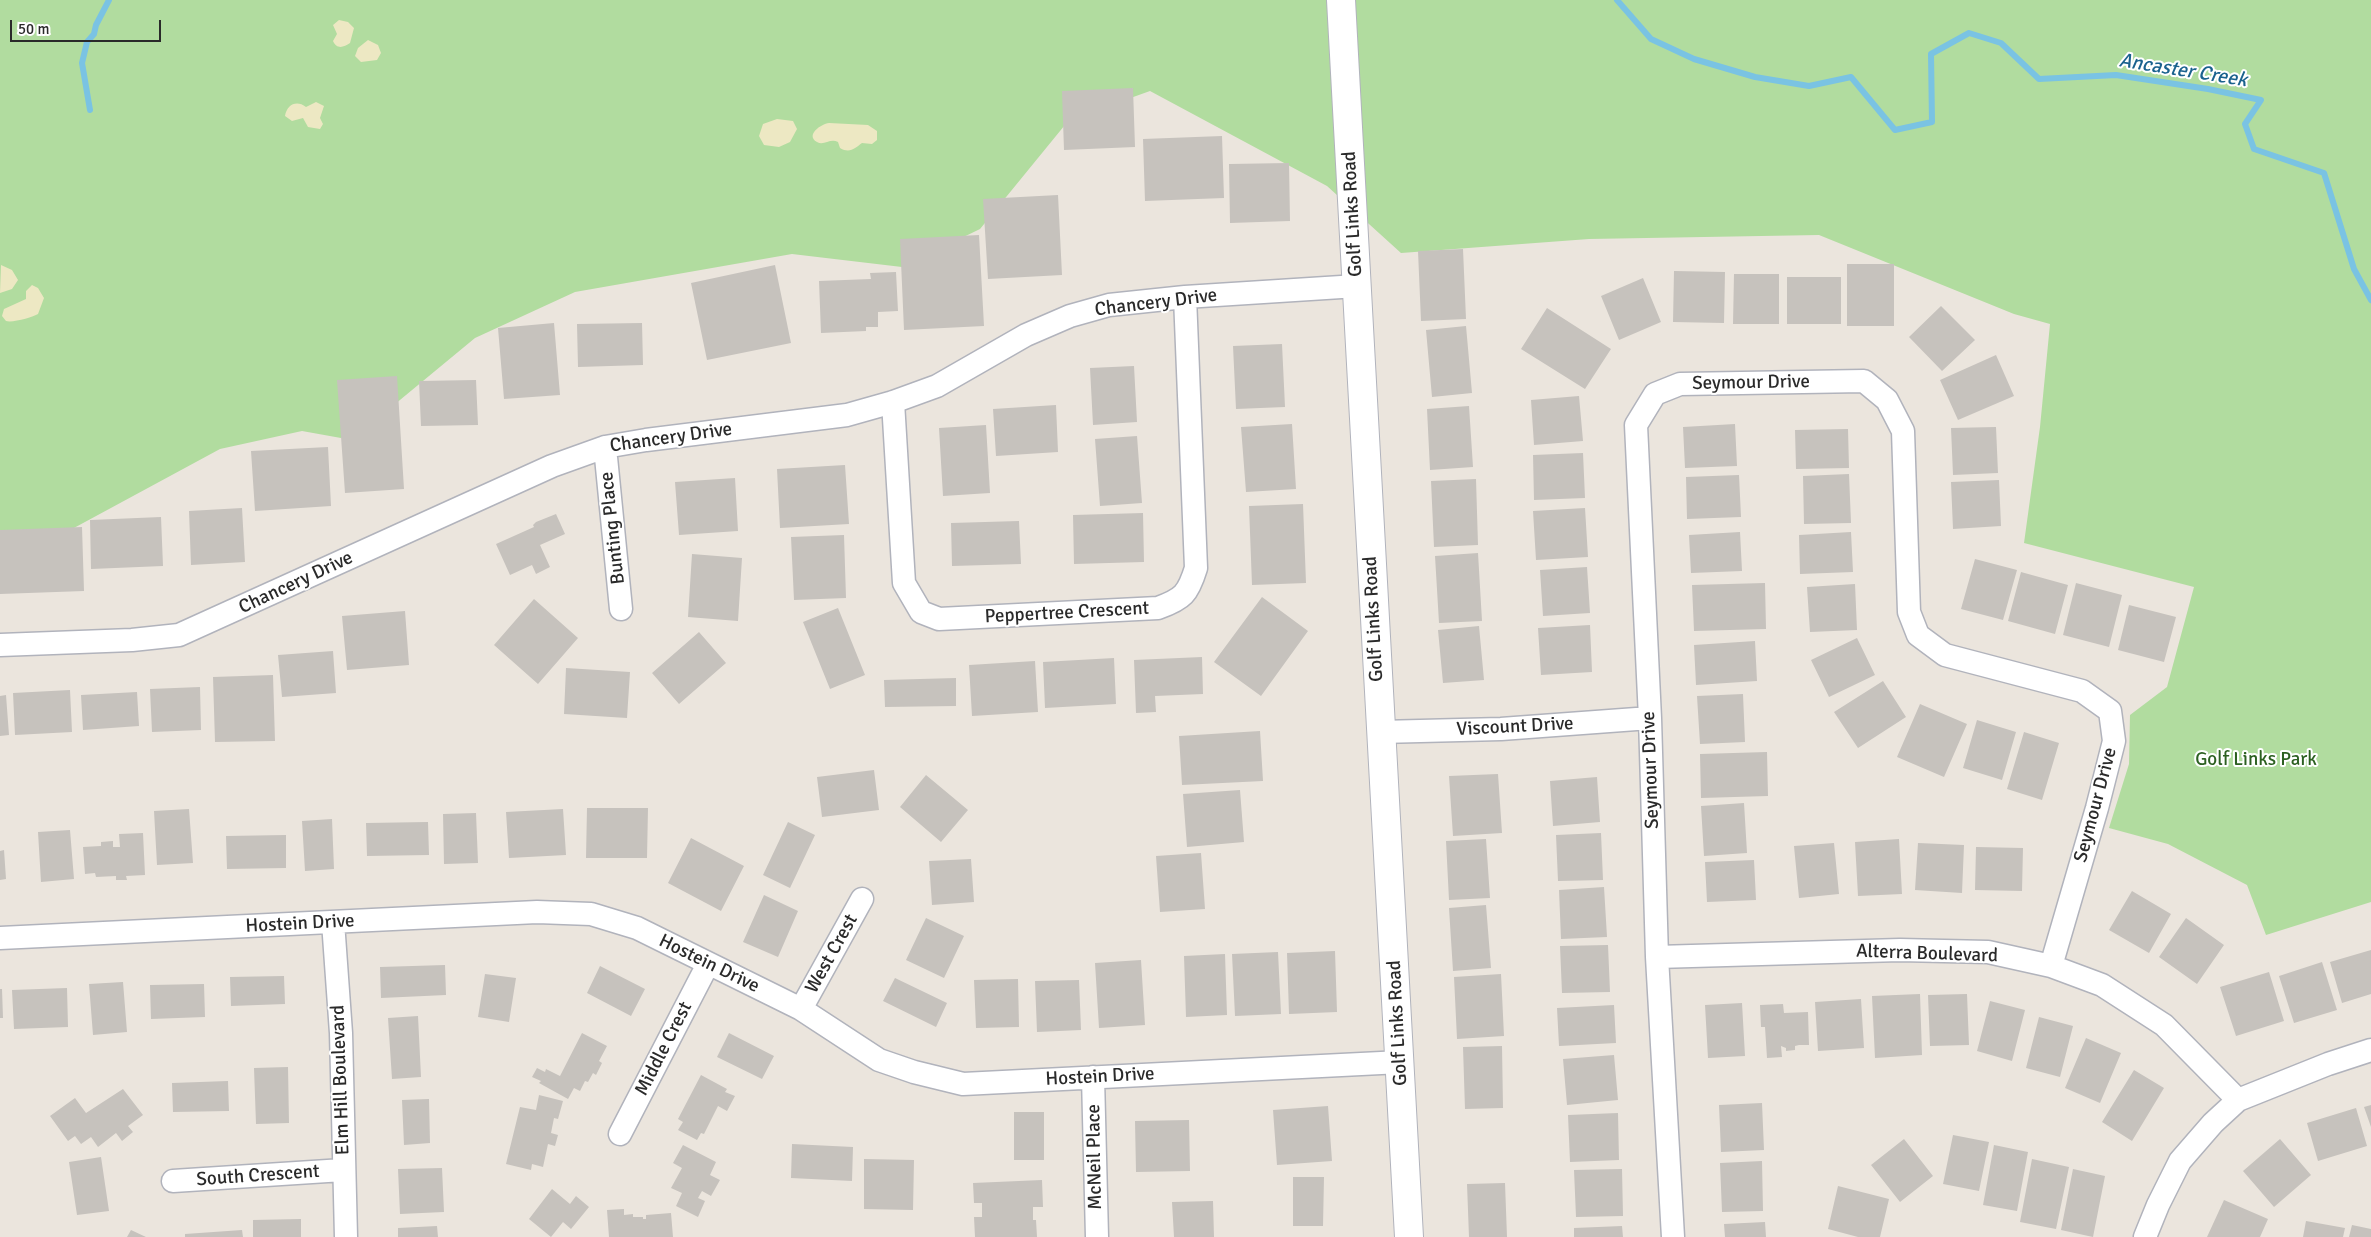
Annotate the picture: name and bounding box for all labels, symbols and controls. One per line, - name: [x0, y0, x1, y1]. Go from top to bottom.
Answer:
- scale bar: [12, 10, 164, 42]
- text: 50 m: [18, 20, 49, 38]
- water label: Ancaster Creek: [2117, 49, 2249, 93]
- street label: Golf Links Road: [1338, 151, 1368, 277]
- street label: Chancery Drive: [1093, 284, 1219, 322]
- street label: Seymour Drive: [1692, 371, 1810, 395]
- street label: Chancery Drive: [608, 418, 734, 458]
- street label: Bunting Place: [596, 471, 630, 585]
- street label: Chancery Drive: [235, 547, 357, 619]
- street label: Golf Links Road: [1359, 556, 1389, 682]
- street label: Peppertree Crescent: [984, 597, 1150, 629]
- street label: Seymour Drive: [1638, 711, 1664, 829]
- street label: Viscount Drive: [1456, 713, 1574, 741]
- street label: Seymour Drive: [2070, 745, 2122, 865]
- park label: Golf Links Park: [2195, 749, 2317, 771]
- street label: Hostein Drive: [245, 910, 355, 938]
- street label: West Crest: [801, 911, 863, 997]
- street label: Hostein Drive: [655, 930, 763, 998]
- street label: Alterra Boulevard: [1856, 940, 1998, 968]
- street label: Golf Links Road: [1383, 960, 1413, 1086]
- street label: Middle Crest: [631, 998, 697, 1100]
- street label: Elm Hill Boulevard: [327, 1004, 355, 1156]
- street label: Hostein Drive: [1045, 1063, 1155, 1091]
- street label: McNeil Place: [1083, 1104, 1107, 1210]
- street label: South Crescent: [196, 1160, 320, 1192]

